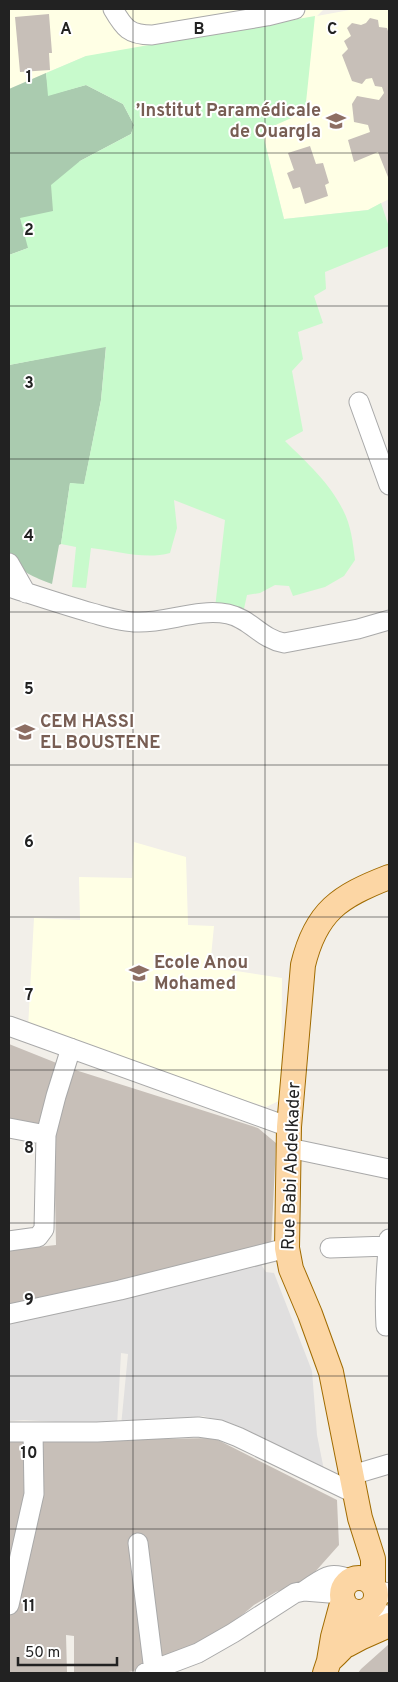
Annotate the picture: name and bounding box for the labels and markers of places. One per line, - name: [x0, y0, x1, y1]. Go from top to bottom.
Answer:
- place label: ’Institut Paramédicale de Ouargla: [136, 100, 321, 144]
- school or university icon: ’Institut Paramédicale de Ouargla: [325, 110, 347, 132]
- place label: CEM HASSI EL BOUSTENE: [40, 711, 161, 755]
- school or university icon: CEM HASSI EL BOUSTENE: [14, 721, 36, 743]
- place label: Ecole Anou Mohamed: [154, 952, 248, 996]
- school or university icon: Ecole Anou Mohamed: [128, 962, 150, 984]

